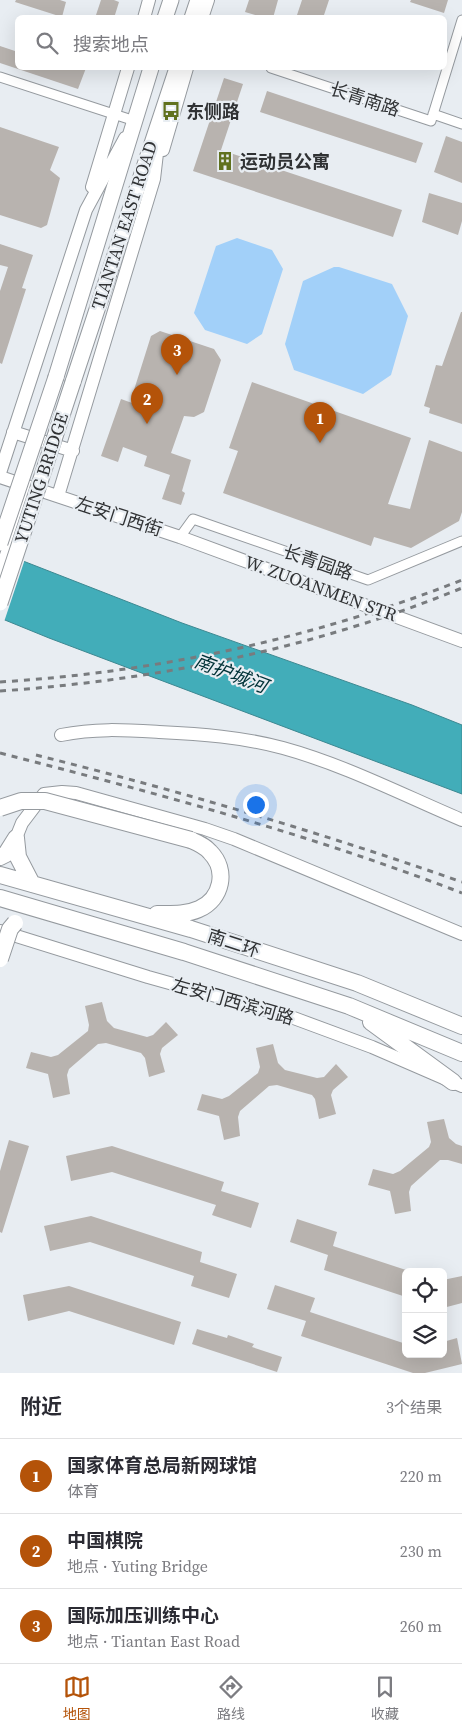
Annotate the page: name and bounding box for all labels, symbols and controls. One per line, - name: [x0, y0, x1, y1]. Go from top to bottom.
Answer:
- search box: [15, 15, 447, 70]
- icon: search: [33, 29, 61, 57]
- text: 搜索地点: [73, 31, 149, 57]
- street label: 长青南路: [327, 76, 403, 122]
- place label: 东侧路: [186, 99, 240, 124]
- bus stop icon: 东侧路: [160, 100, 182, 122]
- street label: TIANTAN EAST ROAD: [85, 138, 163, 312]
- place label: 运动员公寓: [240, 149, 330, 174]
- building icon: 运动员公寓: [214, 150, 236, 172]
- pin: 3: [161, 334, 193, 375]
- pin: 2: [131, 383, 163, 424]
- pin: 1: [304, 402, 336, 443]
- street label: YUTING BRIDGE: [8, 409, 74, 547]
- street label: 左安门西街: [72, 490, 166, 542]
- street label: 长青园路: [280, 538, 356, 586]
- street label: W. ZUOANMEN STR: [242, 549, 401, 627]
- water label: 南护城河: [191, 647, 275, 700]
- your location: [243, 792, 269, 818]
- street label: 南二环: [204, 923, 264, 963]
- street label: 左安门西滨河路: [169, 972, 297, 1030]
- map controls: [402, 1268, 447, 1358]
- button: locate: [402, 1268, 447, 1313]
- button: layers: [402, 1313, 447, 1358]
- text: 附近: [20, 1392, 62, 1421]
- text: 3个结果: [386, 1396, 442, 1418]
- text: 国家体育总局新网球馆: [67, 1452, 257, 1478]
- text: 1: [32, 1465, 40, 1487]
- text: 220 m: [400, 1465, 442, 1487]
- text: 体育: [67, 1480, 99, 1502]
- text: 中国棋院: [67, 1527, 143, 1553]
- text: 2: [32, 1540, 40, 1562]
- text: 230 m: [400, 1540, 442, 1562]
- text: 地点 · Yuting Bridge: [67, 1555, 208, 1577]
- text: 国际加压训练中心: [67, 1602, 219, 1628]
- text: 3: [32, 1615, 40, 1637]
- text: 260 m: [400, 1615, 442, 1637]
- text: 地点 · Tiantan East Road: [67, 1630, 240, 1652]
- tab: 地图: [63, 1673, 91, 1724]
- tab: 路线: [217, 1673, 245, 1724]
- tab: 收藏: [371, 1673, 399, 1724]

